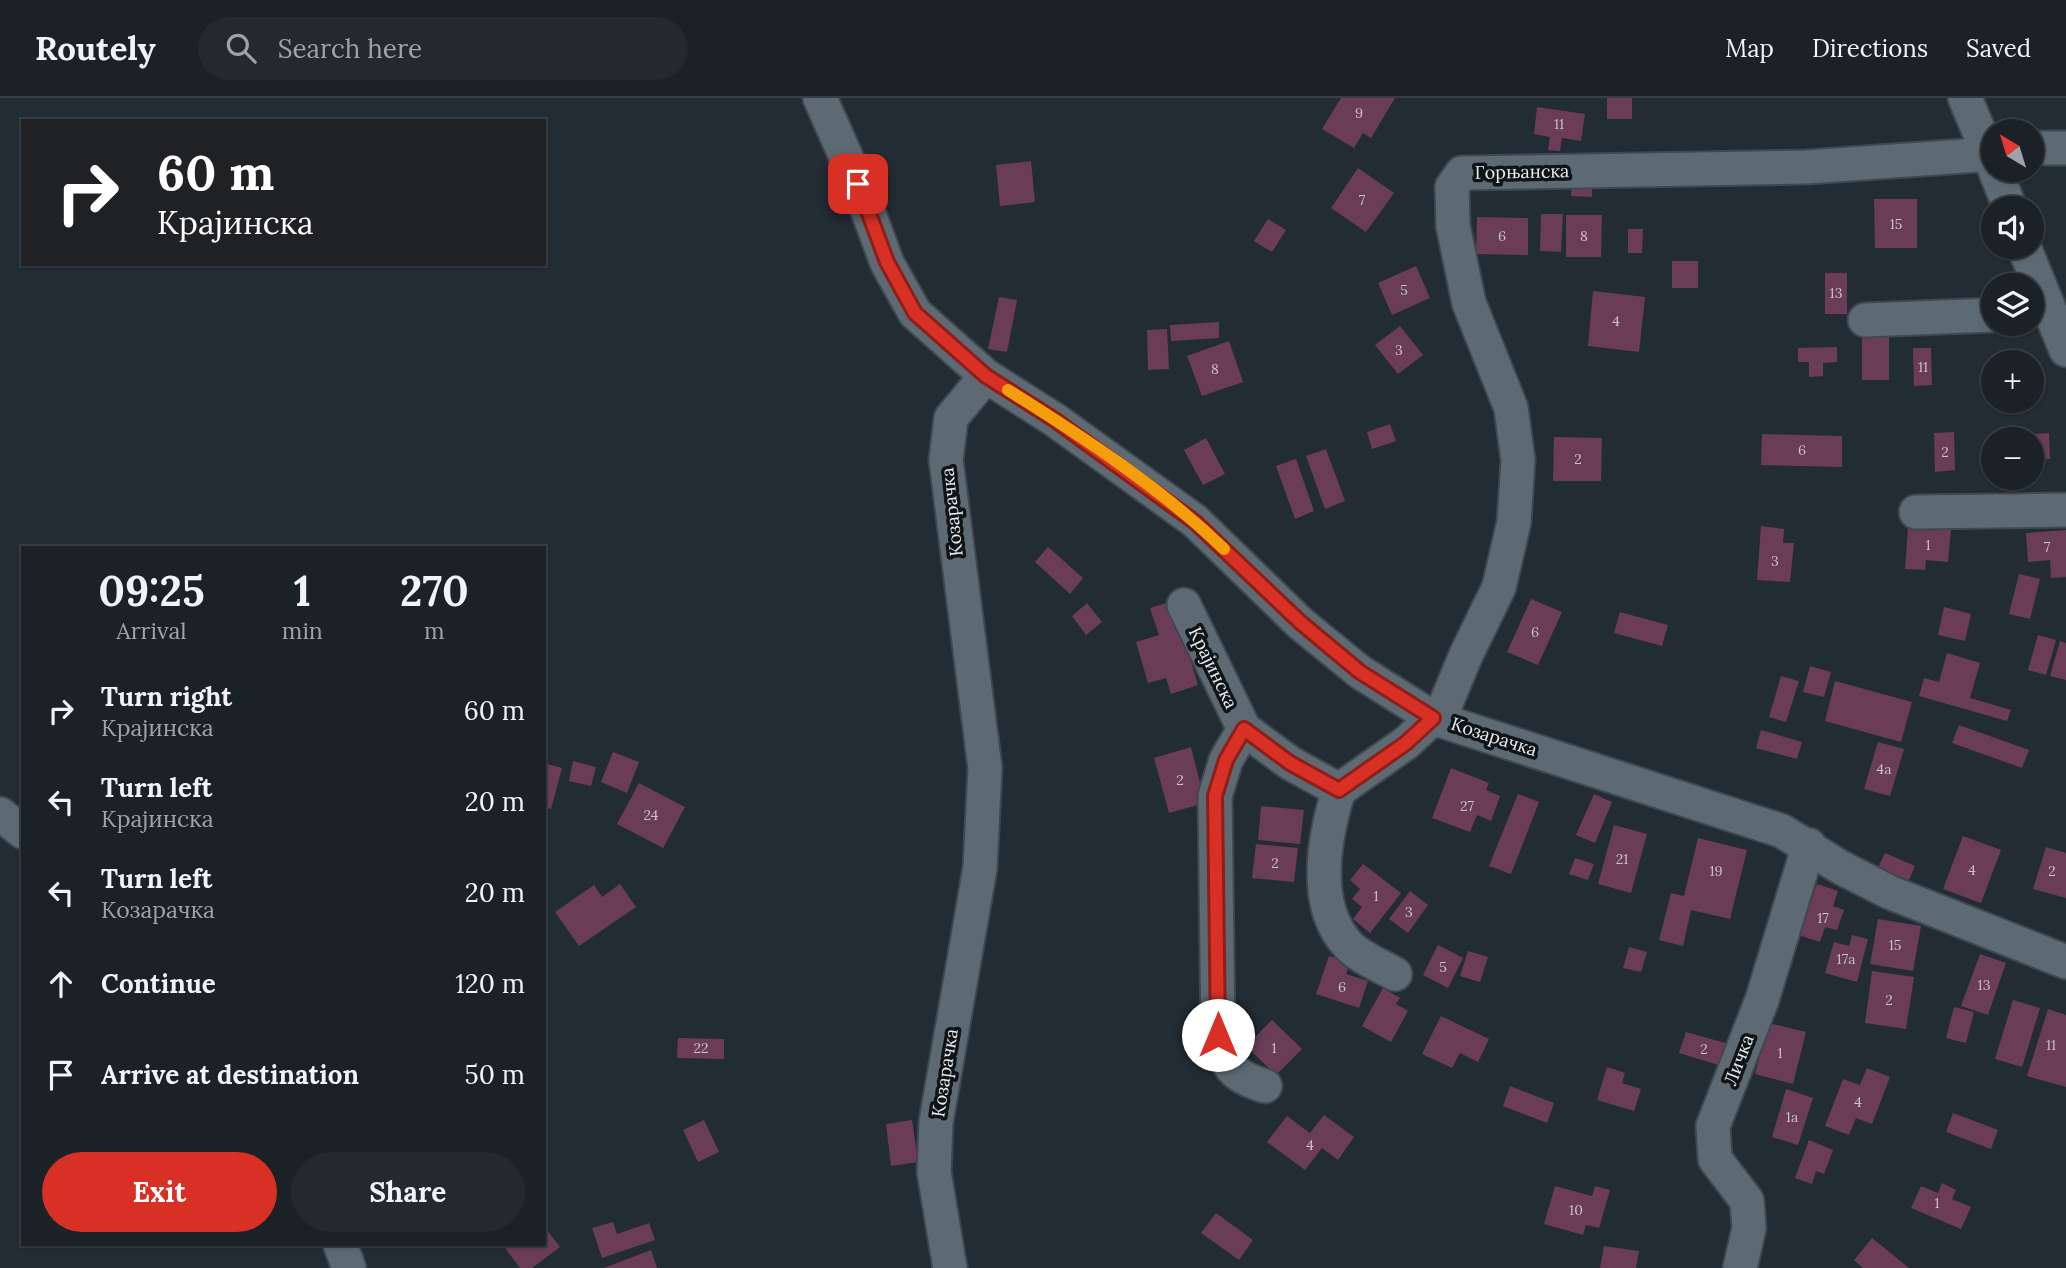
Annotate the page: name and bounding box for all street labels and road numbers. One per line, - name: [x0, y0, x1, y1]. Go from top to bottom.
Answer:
- street label: Горњанска: [1474, 159, 1569, 184]
- street label: Козарачка: [935, 467, 968, 558]
- street label: Крајинска: [1184, 623, 1243, 712]
- street label: Козарачка: [1448, 712, 1540, 761]
- street label: Козарачка: [926, 1027, 963, 1119]
- street label: Личка: [1718, 1031, 1759, 1089]

